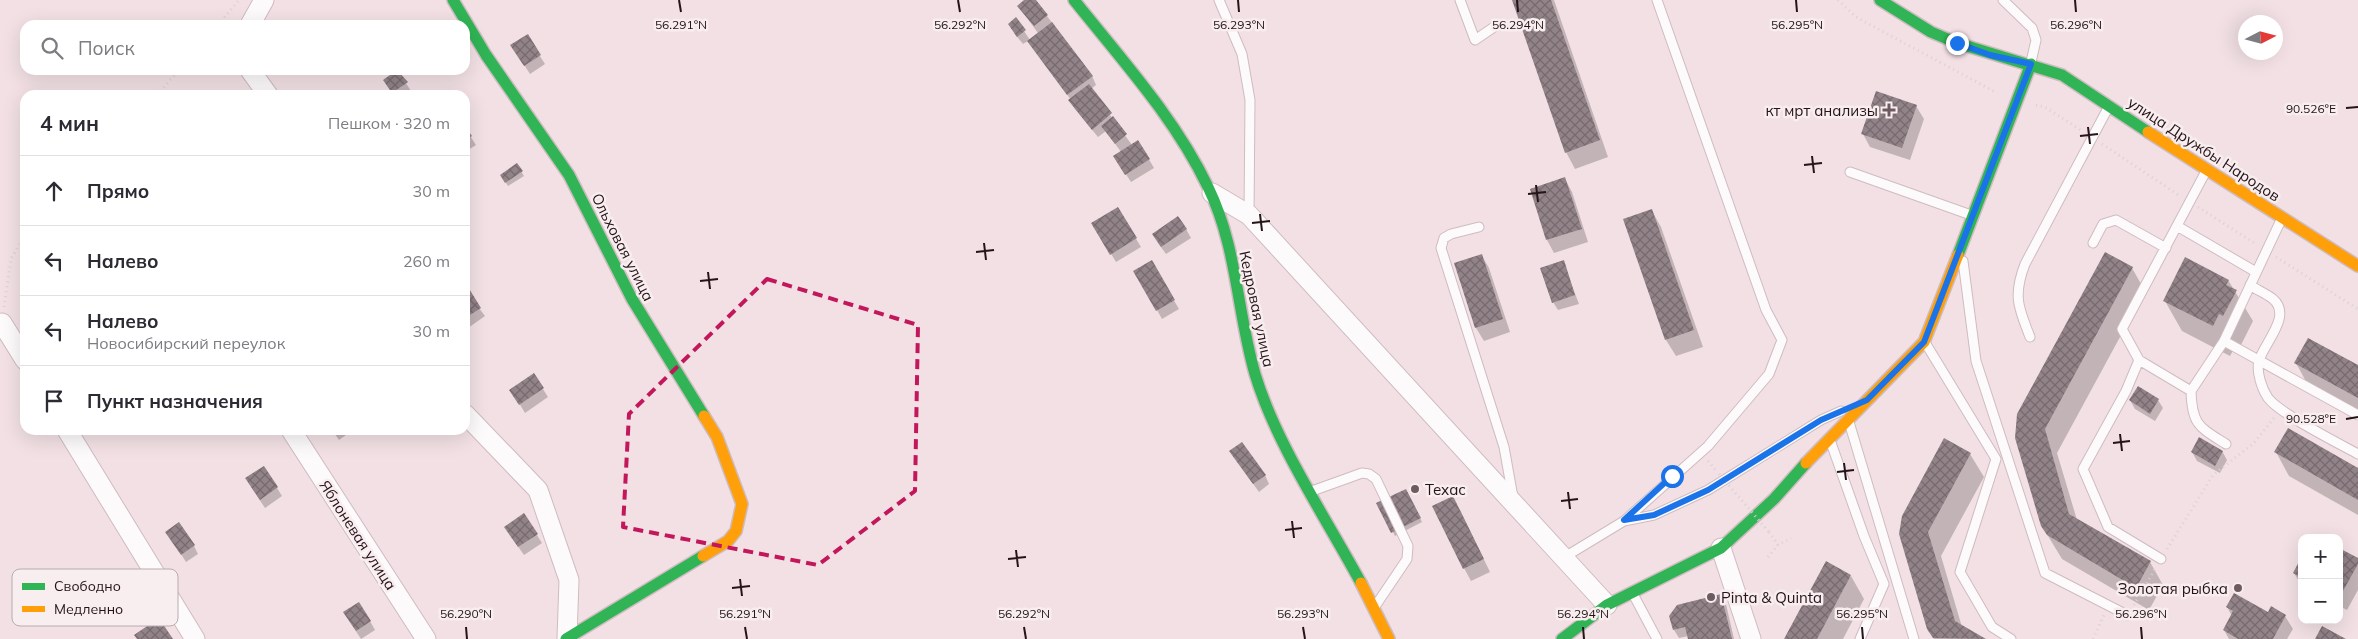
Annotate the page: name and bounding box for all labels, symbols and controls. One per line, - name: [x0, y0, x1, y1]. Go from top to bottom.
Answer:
- north arrow: [2238, 15, 2283, 60]
- text: 56.291°N: [655, 17, 707, 32]
- text: 56.292°N: [934, 17, 986, 32]
- text: 56.293°N: [1213, 17, 1265, 32]
- text: 56.294°N: [1492, 17, 1544, 32]
- text: 56.295°N: [1771, 17, 1823, 32]
- text: 56.296°N: [2050, 17, 2102, 32]
- search box: [20, 20, 470, 75]
- route end: [1946, 32, 1969, 55]
- icon: search: [38, 34, 66, 62]
- text: Поиск: [78, 36, 135, 60]
- street label: улица Дружбы Народов: [2124, 93, 2284, 205]
- place label: кт мрт анализы: [1765, 101, 1878, 120]
- text: 90.526°E: [2286, 101, 2336, 116]
- marker: кт мрт анализы: [1882, 103, 1896, 117]
- text: 4 мин: [40, 110, 99, 136]
- text: Пешком · 320 m: [328, 113, 450, 133]
- icon: ahead: [40, 177, 68, 205]
- text: Прямо: [87, 179, 149, 203]
- text: 30 m: [413, 181, 450, 201]
- street label: Ольховая улица: [588, 190, 658, 304]
- icon: left: [40, 247, 68, 275]
- text: Налево: [87, 249, 159, 273]
- street label: Кедровая улица: [1235, 249, 1279, 369]
- text: 260 m: [403, 251, 450, 271]
- text: Налево: [87, 309, 159, 333]
- icon: left: [40, 317, 68, 345]
- text: 30 m: [413, 321, 450, 341]
- text: Новосибирский переулок: [87, 333, 285, 353]
- icon: arrive: [40, 387, 68, 415]
- text: Пункт назначения: [87, 389, 263, 413]
- text: 90.528°E: [2286, 411, 2336, 426]
- route start: [1661, 465, 1684, 488]
- street label: Яблоневая улица: [315, 477, 401, 593]
- place label: Техас: [1425, 480, 1466, 499]
- marker: Техас: [1409, 483, 1421, 495]
- map controls: [2298, 534, 2343, 624]
- button: +: [2298, 534, 2343, 579]
- legend: [12, 569, 178, 626]
- text: Свободно: [54, 577, 121, 595]
- place label: Золотая рыбка: [2118, 579, 2228, 598]
- button: −: [2298, 579, 2343, 624]
- marker: Золотая рыбка: [2232, 582, 2244, 594]
- place label: Pinta & Quinta: [1721, 588, 1822, 607]
- marker: Pinta & Quinta: [1705, 591, 1717, 603]
- text: Медленно: [54, 600, 123, 618]
- text: 56.290°N: [440, 606, 492, 621]
- text: 56.291°N: [719, 606, 771, 621]
- text: 56.292°N: [998, 606, 1050, 621]
- text: 56.293°N: [1277, 606, 1329, 621]
- text: 56.294°N: [1557, 606, 1609, 621]
- text: 56.295°N: [1836, 606, 1888, 621]
- text: 56.296°N: [2115, 606, 2167, 621]

